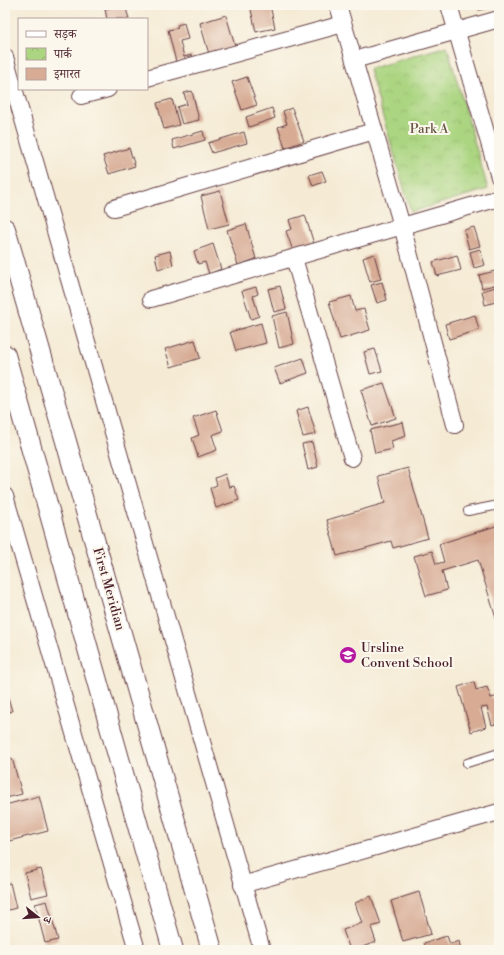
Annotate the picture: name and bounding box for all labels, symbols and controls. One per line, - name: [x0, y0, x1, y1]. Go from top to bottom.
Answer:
- legend: [18, 18, 148, 90]
- text: सड़क: [53, 27, 78, 42]
- text: पार्क: [53, 47, 73, 62]
- text: इमारत: [53, 67, 81, 82]
- park label: Park A: [410, 121, 449, 137]
- street label: First Meridian: [90, 546, 129, 633]
- place label: Ursline Convent School: [361, 640, 453, 671]
- school or university icon: Ursline Convent School: [338, 645, 358, 665]
- north arrow: [18, 897, 58, 937]
- text: उ: [39, 914, 54, 926]

